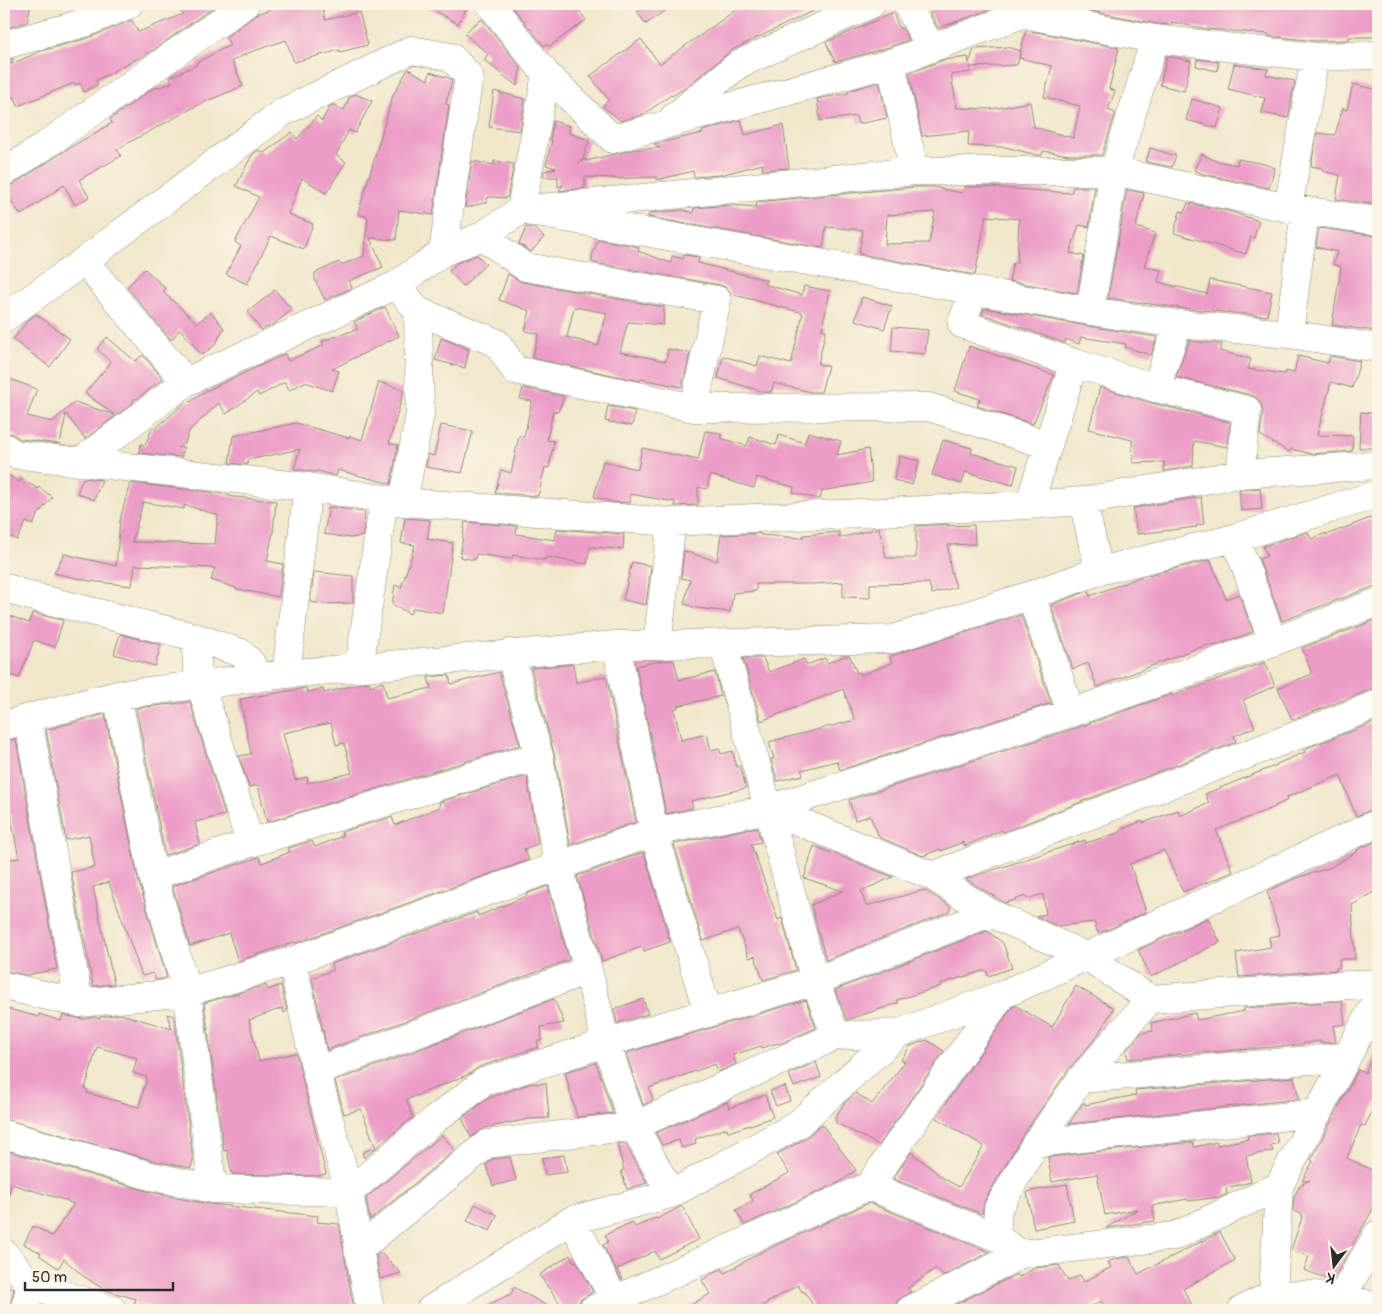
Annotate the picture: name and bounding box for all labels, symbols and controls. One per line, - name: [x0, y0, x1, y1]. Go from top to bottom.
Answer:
- north arrow: [1310, 1242, 1360, 1292]
- scale bar: [25, 1259, 172, 1291]
- text: 50 m: [32, 1268, 67, 1287]
- text: K: [1324, 1269, 1337, 1287]

